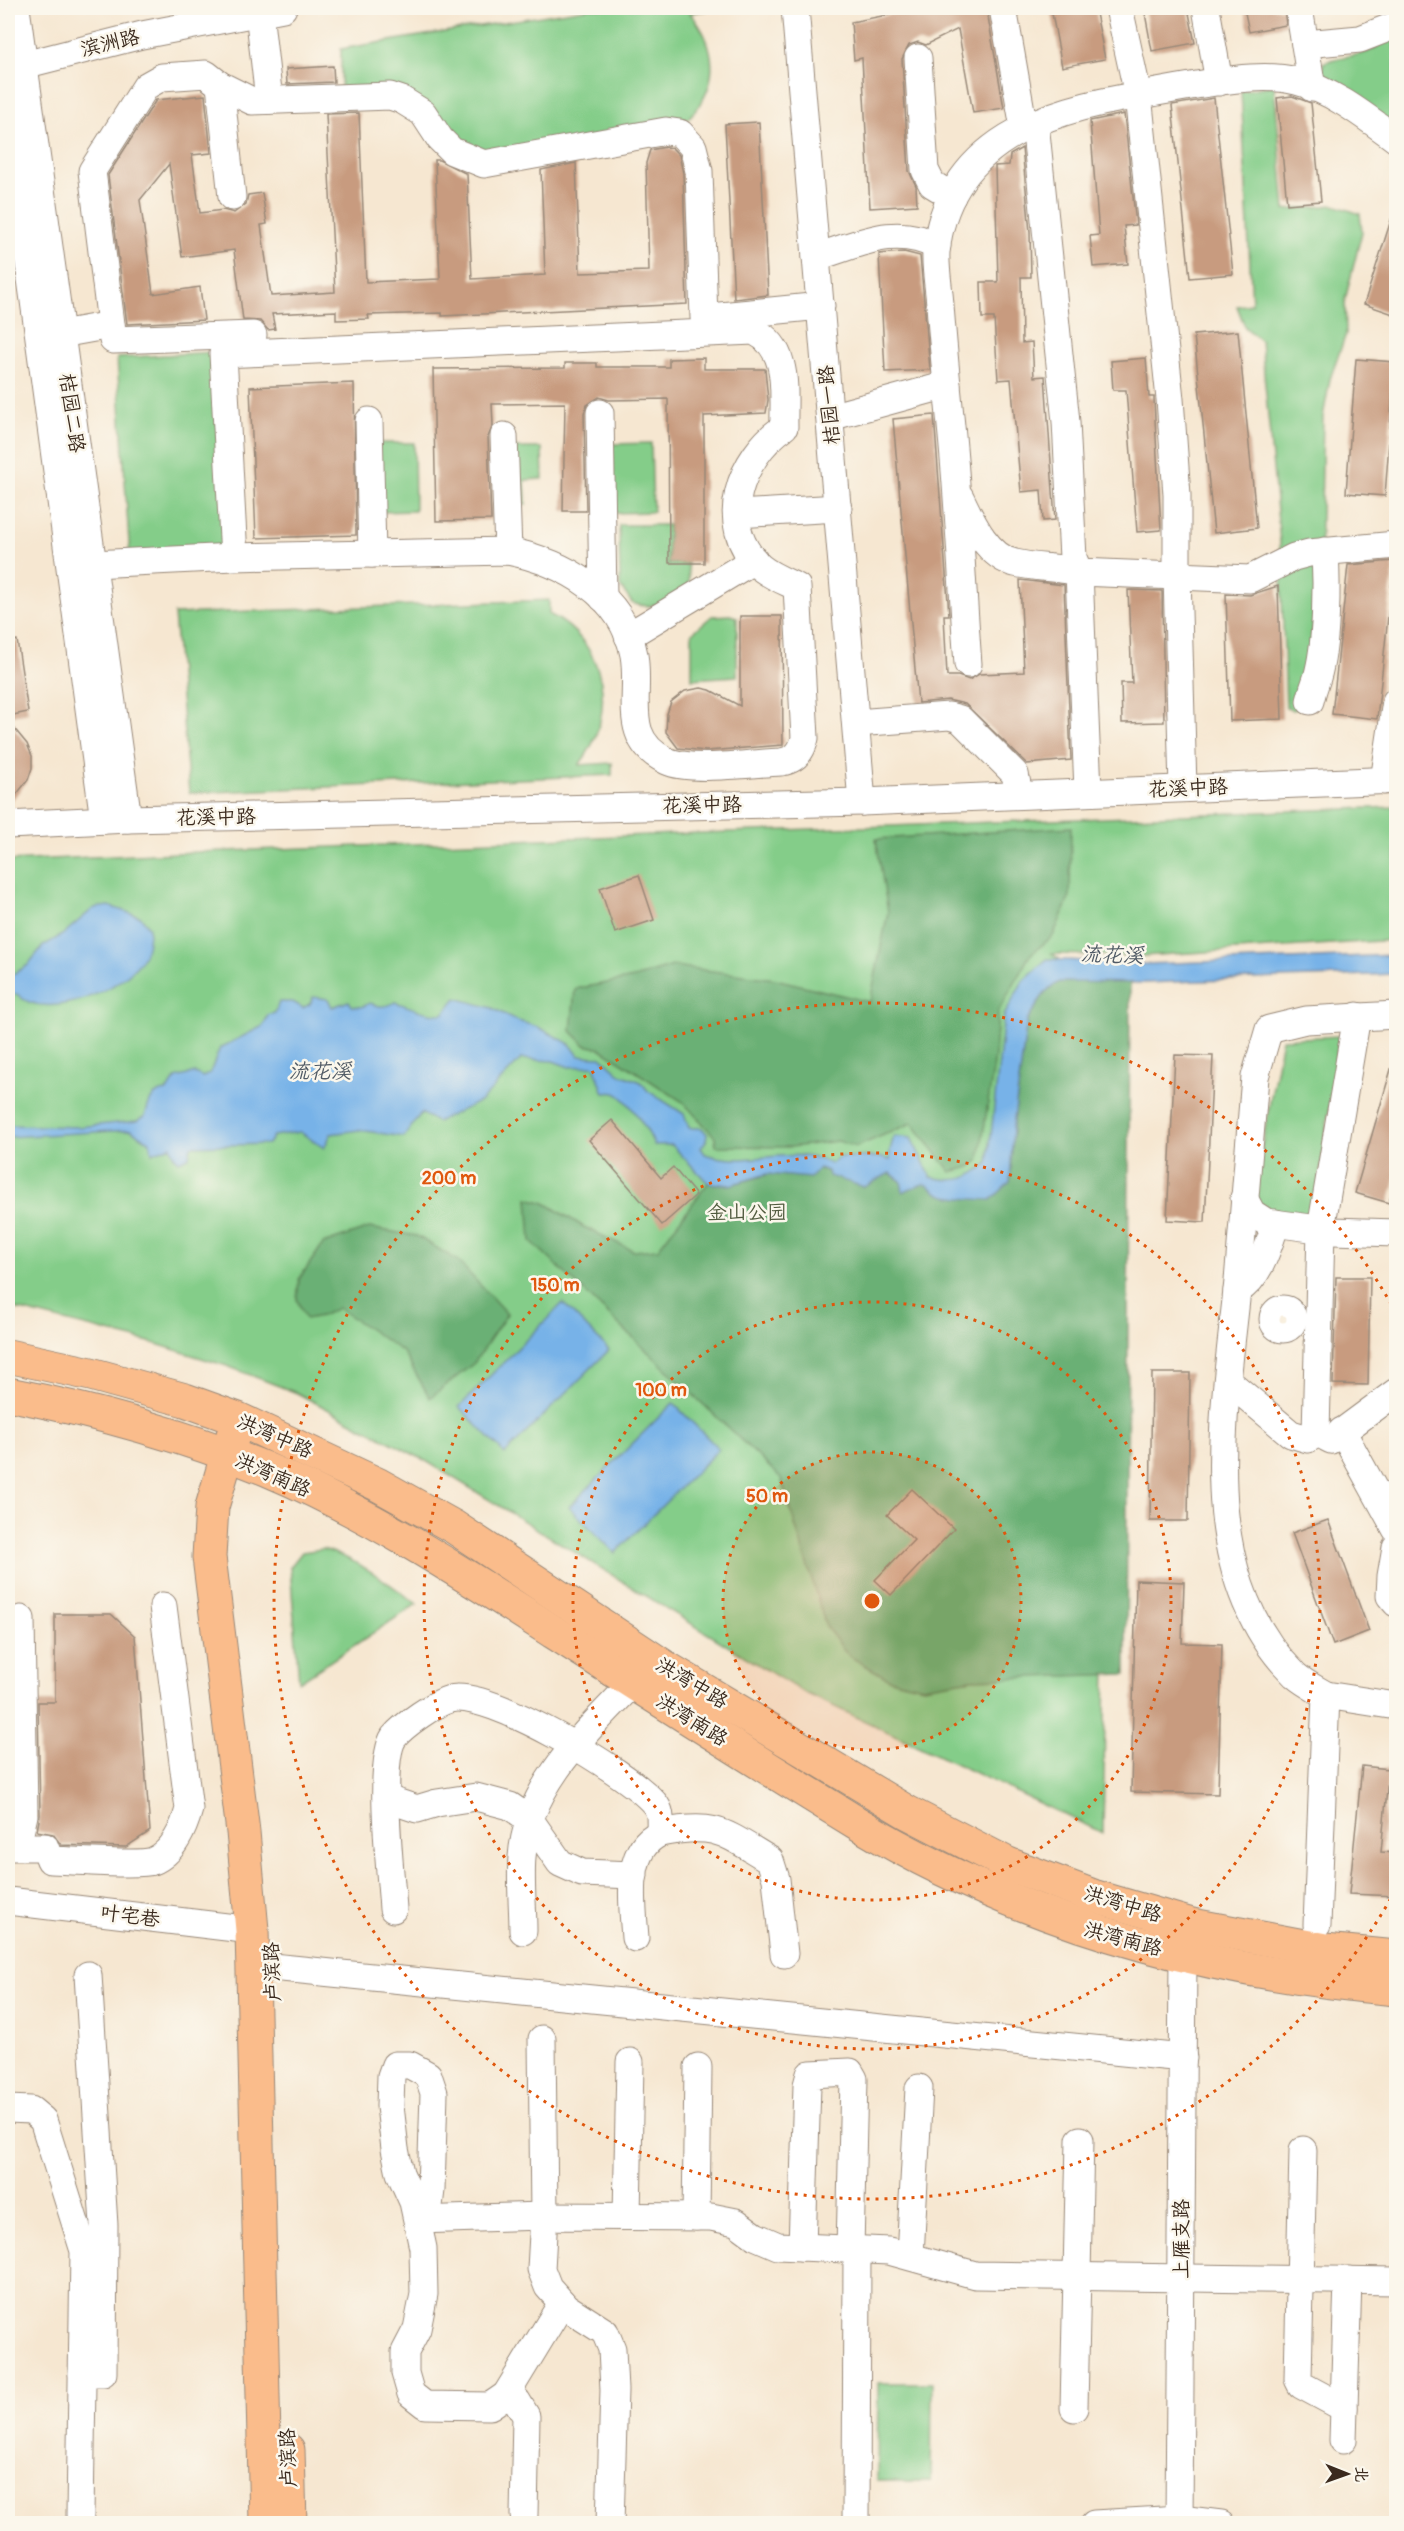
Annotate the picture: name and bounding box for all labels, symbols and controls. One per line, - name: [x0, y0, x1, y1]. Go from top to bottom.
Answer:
- street label: 滨洲路: [78, 24, 143, 62]
- street label: 桔园一路: [813, 363, 845, 446]
- street label: 桔园二路: [54, 372, 90, 455]
- street label: 花溪中路: [1148, 774, 1229, 802]
- street label: 花溪中路: [662, 792, 743, 818]
- street label: 花溪中路: [176, 804, 257, 830]
- water label: 流花溪: [1080, 940, 1145, 970]
- water label: 流花溪: [289, 1058, 352, 1085]
- text: 200 m: [422, 1167, 476, 1190]
- park label: 金山公园: [707, 1200, 787, 1225]
- text: 150 m: [531, 1274, 580, 1297]
- text: 100 m: [635, 1379, 687, 1402]
- street label: 洪湾中路: [233, 1408, 318, 1464]
- street label: 洪湾南路: [231, 1447, 316, 1503]
- text: 50 m: [746, 1485, 788, 1508]
- centre of rings: [862, 1591, 882, 1611]
- street label: 洪湾中路: [651, 1652, 734, 1715]
- street label: 洪湾南路: [651, 1688, 733, 1752]
- street label: 洪湾中路: [1081, 1880, 1166, 1928]
- street label: 叶宅巷: [99, 1900, 162, 1932]
- street label: 洪湾南路: [1081, 1917, 1166, 1962]
- street label: 卢滨路: [258, 1941, 286, 2002]
- street label: 上雁支路: [1169, 2198, 1194, 2279]
- street label: 卢滨路: [274, 2427, 302, 2488]
- north arrow: [1317, 2444, 1377, 2504]
- text: 北: [1351, 2466, 1371, 2482]

